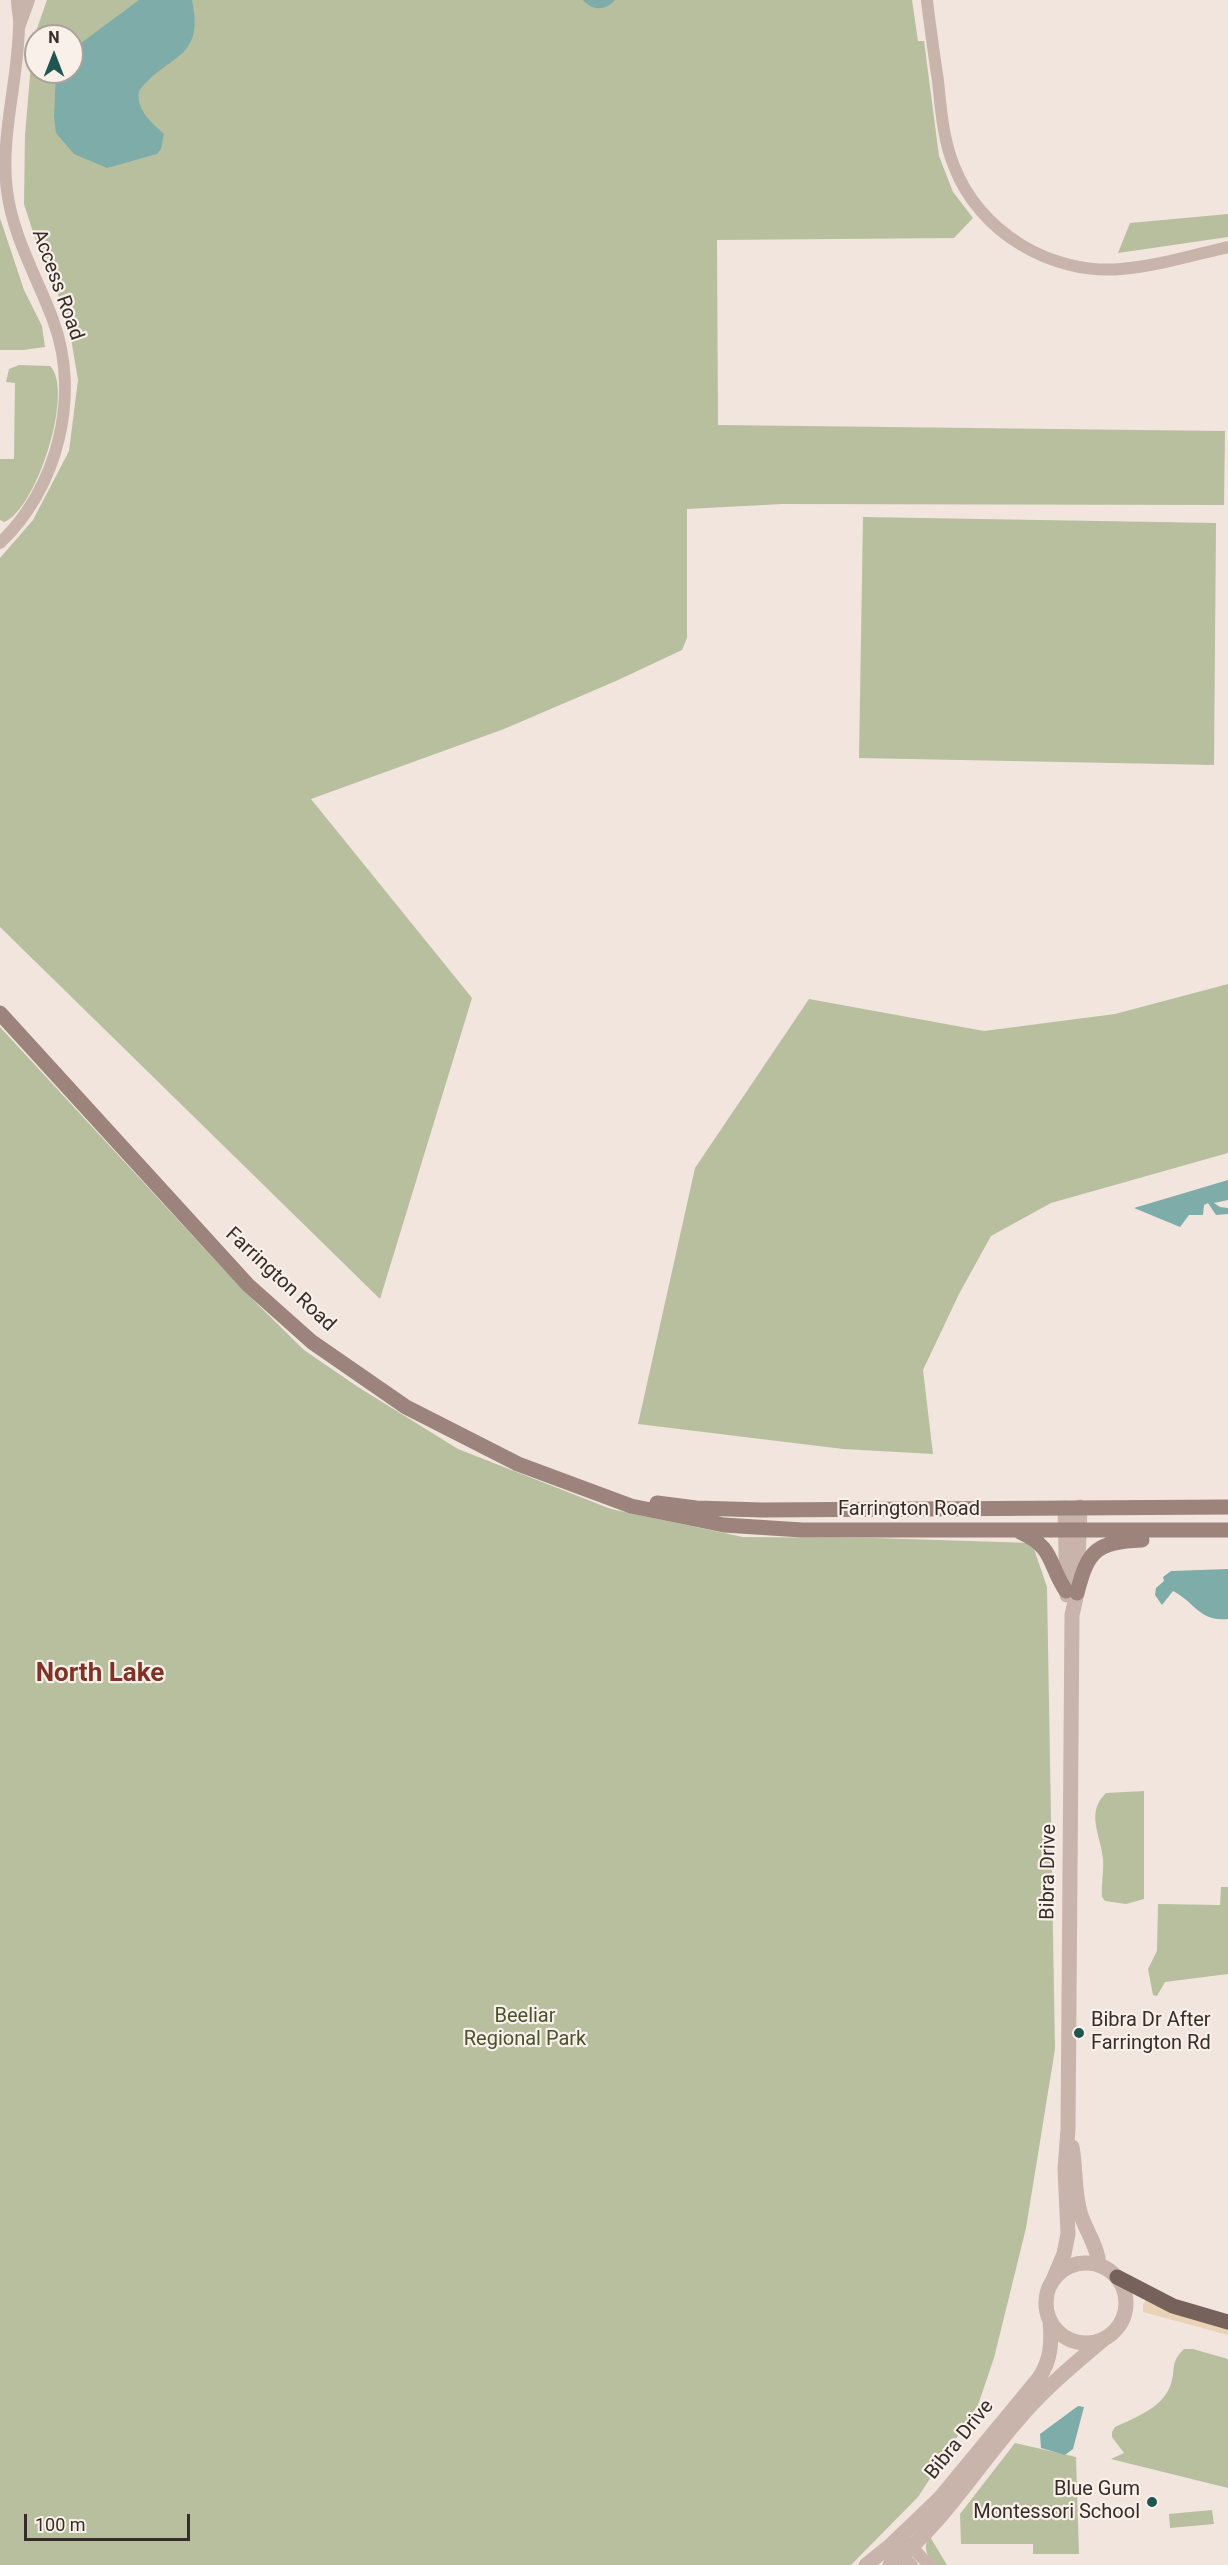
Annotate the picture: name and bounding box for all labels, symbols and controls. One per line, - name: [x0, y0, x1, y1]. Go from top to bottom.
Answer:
- north arrow: [24, 24, 84, 84]
- text: N: [48, 28, 60, 47]
- street label: Access Road: [26, 226, 88, 344]
- street label: Farrington Road: [220, 1223, 340, 1337]
- street label: Farrington Road: [838, 1498, 980, 1522]
- district label: North Lake: [36, 1658, 164, 1690]
- street label: Bibra Drive: [1036, 1824, 1062, 1920]
- park label: Beeliar Regional Park: [464, 2005, 586, 2052]
- place label: Bibra Dr After Farrington Rd: [1091, 2009, 1211, 2056]
- marker: Bibra Dr After Farrington Rd: [1072, 2026, 1086, 2040]
- street label: Bibra Drive: [921, 2395, 999, 2485]
- place label: Blue Gum Montessori School: [973, 2478, 1140, 2525]
- marker: Blue Gum Montessori School: [1145, 2495, 1159, 2509]
- scale bar: [27, 2502, 194, 2540]
- text: 100 m: [35, 2514, 86, 2535]

